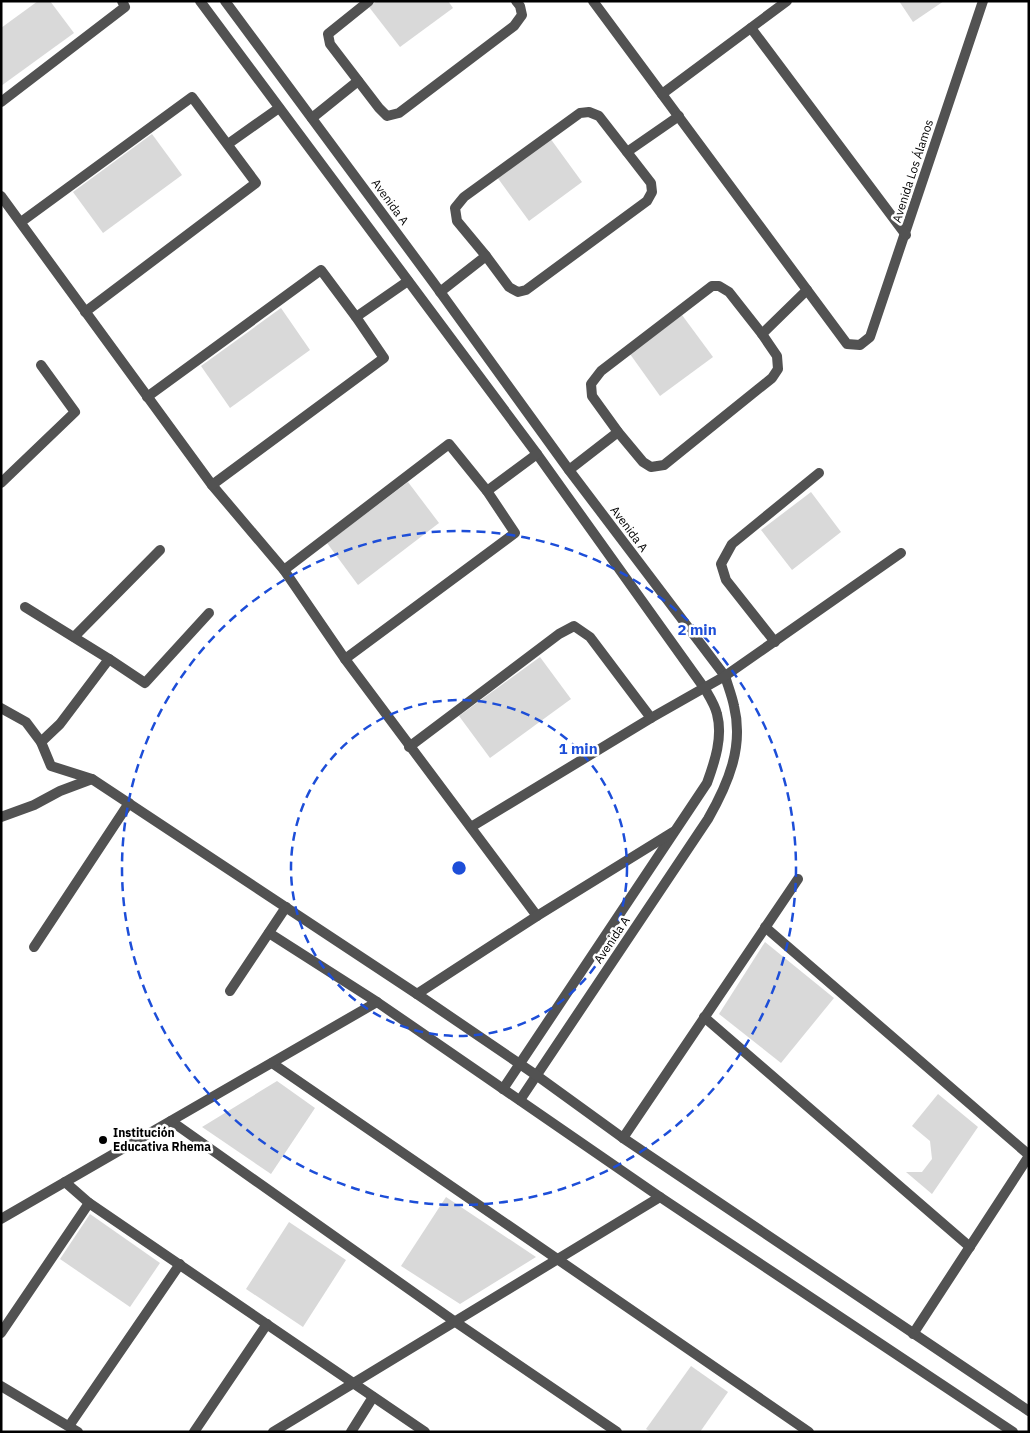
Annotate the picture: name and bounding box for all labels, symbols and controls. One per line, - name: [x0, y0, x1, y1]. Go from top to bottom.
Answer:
- street label: Avenida Los Álamos: [889, 117, 936, 224]
- street label: Avenida A: [369, 176, 412, 228]
- street label: Avenida A: [607, 503, 652, 555]
- text: 2 min: [677, 620, 717, 639]
- text: 1 min: [558, 739, 598, 758]
- centre of rings: [450, 859, 468, 877]
- street label: Avenida A: [590, 913, 633, 966]
- place label: Institución Educativa Rhema: [113, 1125, 211, 1154]
- marker: Institución Educativa Rhema: [97, 1134, 109, 1146]

